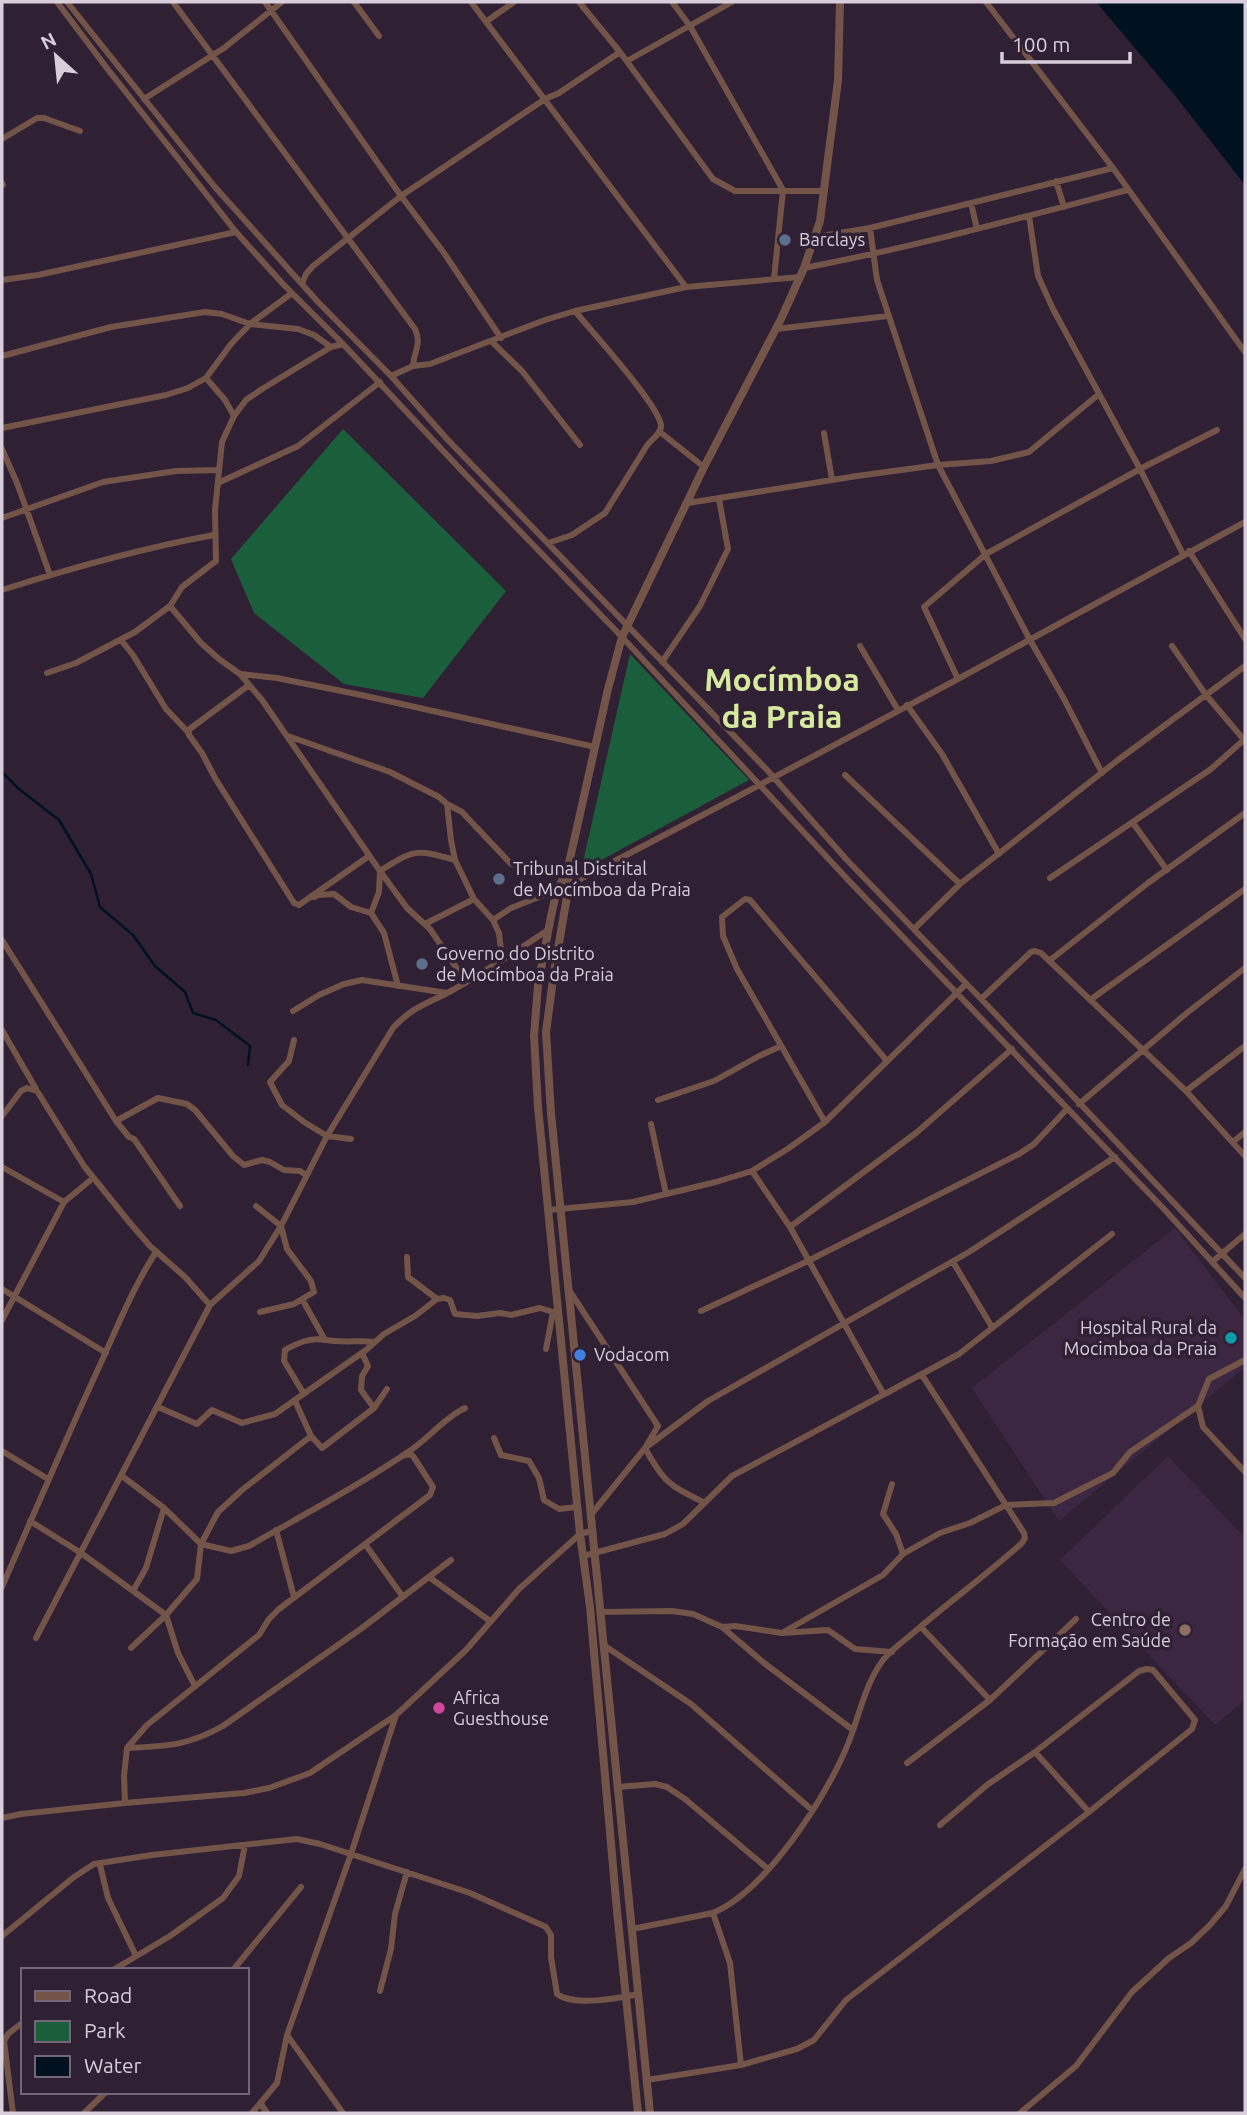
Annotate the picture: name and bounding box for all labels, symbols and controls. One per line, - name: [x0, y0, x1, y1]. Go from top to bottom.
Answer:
- north arrow: [21, 21, 91, 91]
- scale bar: [1002, 21, 1130, 65]
- text: N: [37, 28, 60, 54]
- text: 100 m: [1012, 32, 1070, 56]
- place label: Barclays: [799, 229, 866, 249]
- marker: Barclays: [777, 232, 793, 248]
- district label: Mocímboa da Praia: [704, 661, 860, 734]
- place label: Tribunal Distrital de Mocímboa da Praia: [513, 858, 691, 899]
- marker: Tribunal Distrital de Mocímboa da Praia: [491, 871, 507, 887]
- place label: Governo do Distrito de Mocímboa da Praia: [436, 943, 614, 984]
- marker: Governo do Distrito de Mocímboa da Praia: [414, 956, 430, 972]
- place label: Hospital Rural da Mocimboa da Praia: [1064, 1317, 1217, 1358]
- marker: Hospital Rural da Mocimboa da Praia: [1223, 1330, 1239, 1346]
- place label: Vodacom: [594, 1344, 669, 1364]
- marker: Vodacom: [572, 1347, 588, 1363]
- place label: Centro de Formação em Saúde: [1008, 1609, 1171, 1650]
- marker: Centro de Formação em Saúde: [1177, 1622, 1193, 1638]
- place label: Africa Guesthouse: [453, 1687, 549, 1728]
- marker: Africa Guesthouse: [431, 1700, 447, 1716]
- legend: [21, 1968, 248, 2094]
- text: Road: [84, 1983, 132, 2007]
- text: Park: [84, 2018, 126, 2042]
- text: Water: [84, 2053, 142, 2077]

